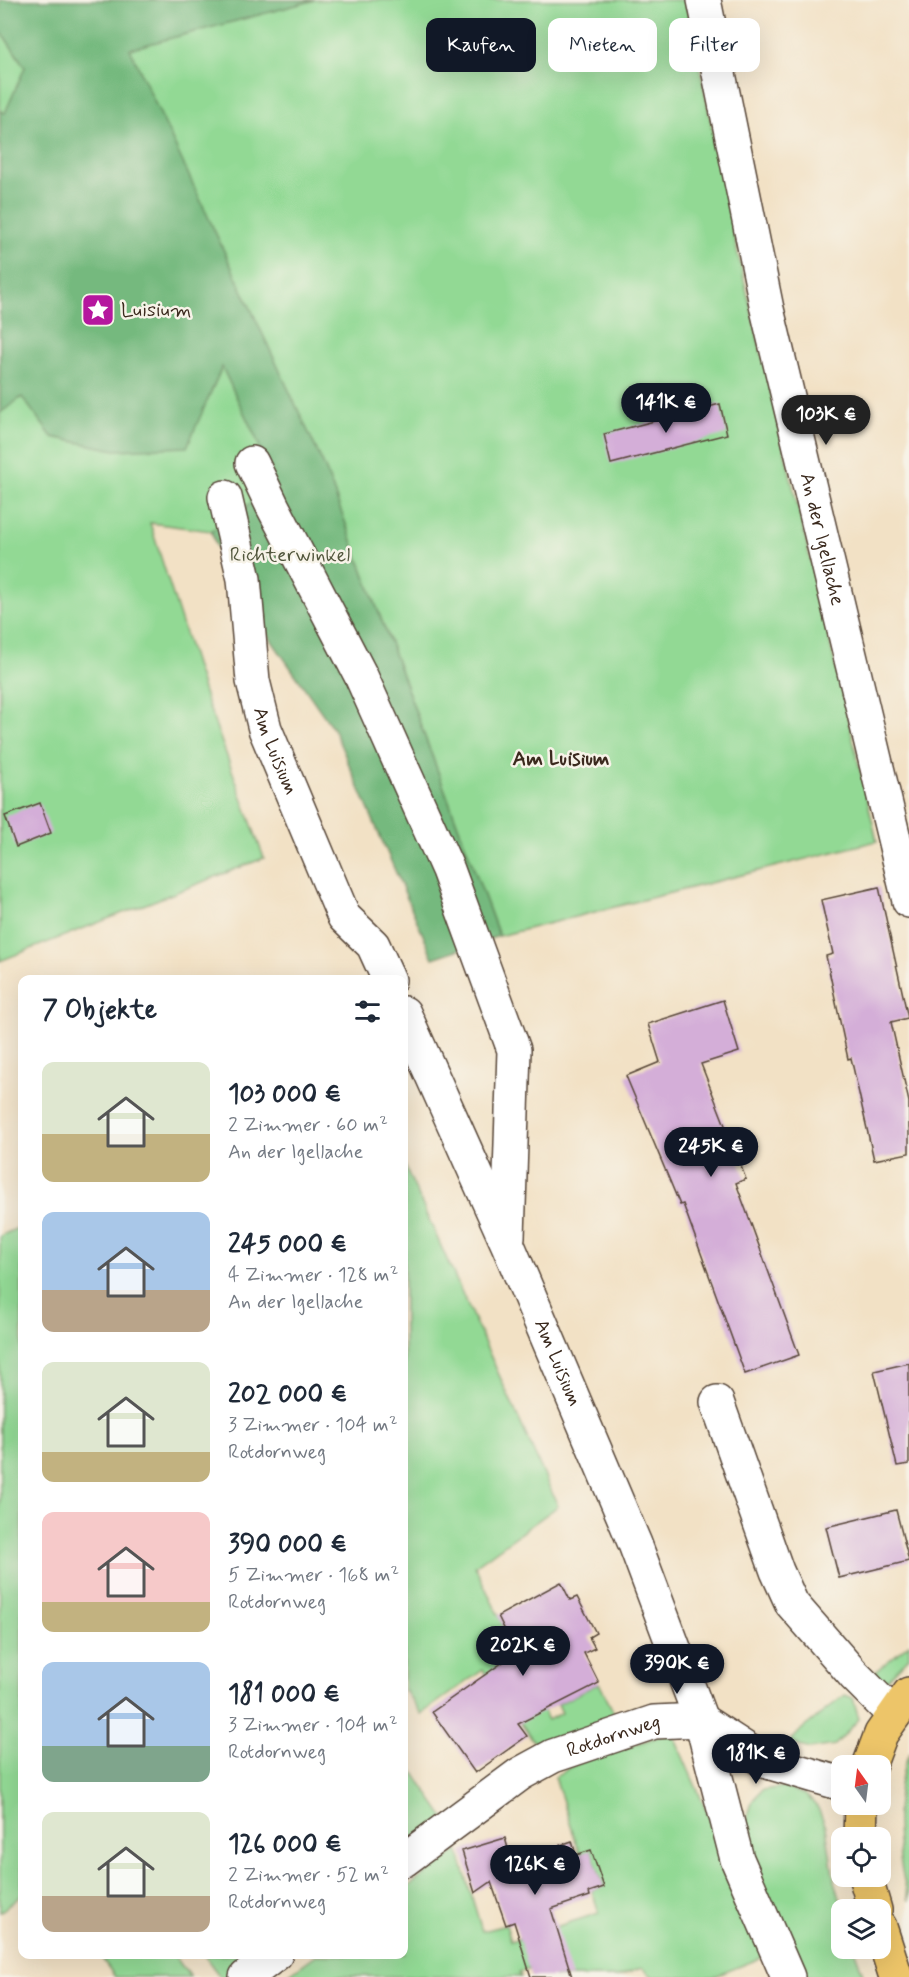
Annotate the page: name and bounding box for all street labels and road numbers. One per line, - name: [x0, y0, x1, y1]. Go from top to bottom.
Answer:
- street label: An der Igellache: [793, 470, 851, 608]
- street label: Am Luisium: [247, 704, 305, 799]
- street label: Am Luisium: [527, 1315, 588, 1410]
- street label: Rotdornweg: [563, 1708, 661, 1764]

